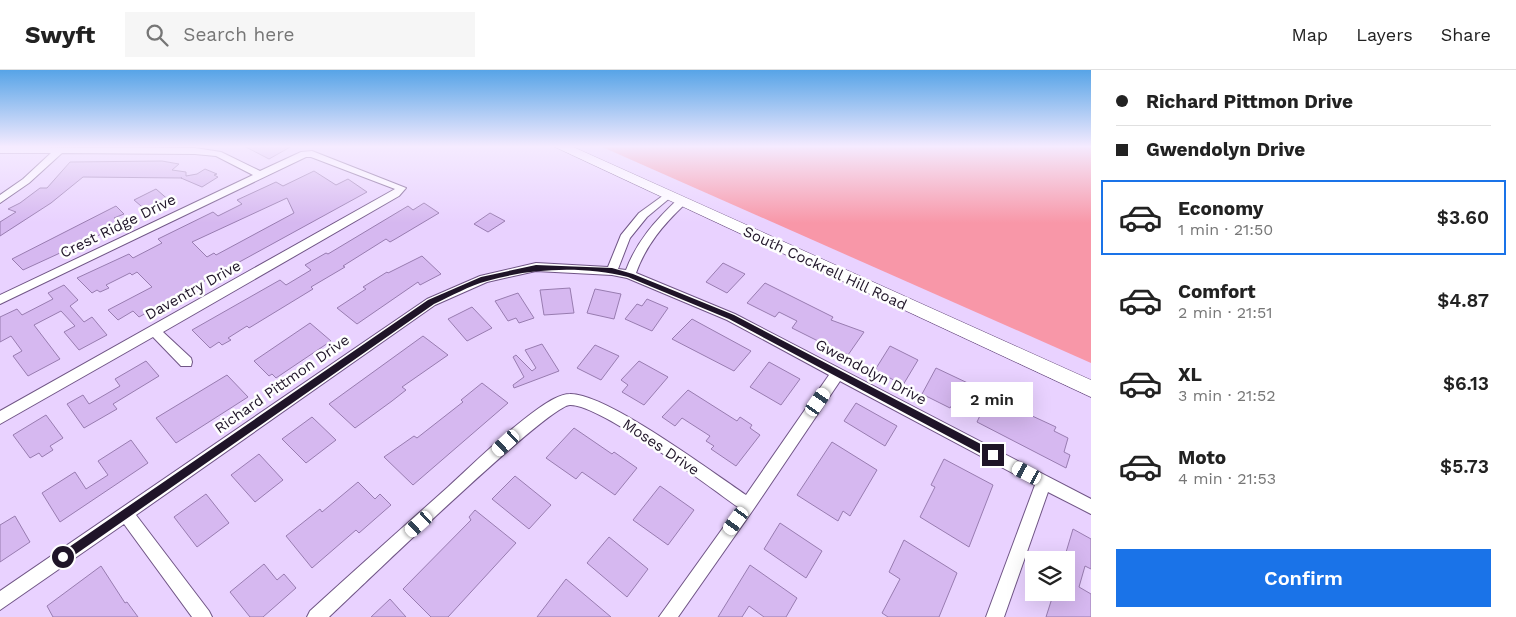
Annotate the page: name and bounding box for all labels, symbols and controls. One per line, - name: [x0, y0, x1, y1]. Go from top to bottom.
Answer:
- search box: [125, 12, 475, 57]
- text: Swyft: [25, 21, 95, 49]
- icon: search: [143, 21, 171, 49]
- text: Search here: [183, 23, 295, 46]
- text: Map: [1291, 24, 1328, 45]
- text: Layers: [1356, 24, 1413, 45]
- text: Share: [1441, 24, 1491, 45]
- text: Richard Pittmon Drive: [1146, 90, 1353, 113]
- text: Gwendolyn Drive: [1146, 138, 1305, 161]
- street label: Crest Ridge Drive: [57, 190, 179, 262]
- icon: car: [1118, 195, 1163, 240]
- text: Economy: [1178, 197, 1263, 220]
- text: $3.60: [1437, 206, 1489, 229]
- text: 1 min · 21:50: [1178, 220, 1273, 239]
- street label: South Cockrell Hill Road: [740, 222, 910, 314]
- street label: Daventry Drive: [142, 256, 244, 324]
- icon: car: [1118, 278, 1163, 323]
- text: Comfort: [1178, 280, 1256, 303]
- text: $4.87: [1437, 289, 1489, 312]
- text: 2 min · 21:51: [1178, 303, 1273, 322]
- street label: Richard Pittmon Drive: [211, 331, 353, 437]
- street label: Gwendolyn Drive: [812, 335, 930, 409]
- icon: car: [1118, 361, 1163, 406]
- text: XL: [1178, 363, 1202, 386]
- text: $6.13: [1443, 372, 1489, 395]
- callout: 2 min: [952, 382, 1034, 418]
- car: [803, 385, 832, 419]
- text: 3 min · 21:52: [1178, 386, 1276, 405]
- text: 2 min: [970, 390, 1014, 409]
- street label: Moses Drive: [619, 415, 703, 479]
- car: [489, 427, 522, 459]
- route end: [982, 444, 1004, 466]
- icon: car: [1118, 444, 1163, 489]
- text: Moto: [1178, 446, 1226, 469]
- text: $5.73: [1440, 455, 1489, 478]
- car: [1010, 459, 1043, 487]
- text: 4 min · 21:53: [1178, 469, 1276, 488]
- car: [721, 504, 750, 538]
- car: [402, 508, 435, 540]
- route start: [52, 546, 74, 568]
- button: Confirm: [1116, 549, 1491, 607]
- map controls: [1025, 551, 1075, 601]
- button: layers: [1025, 551, 1075, 601]

